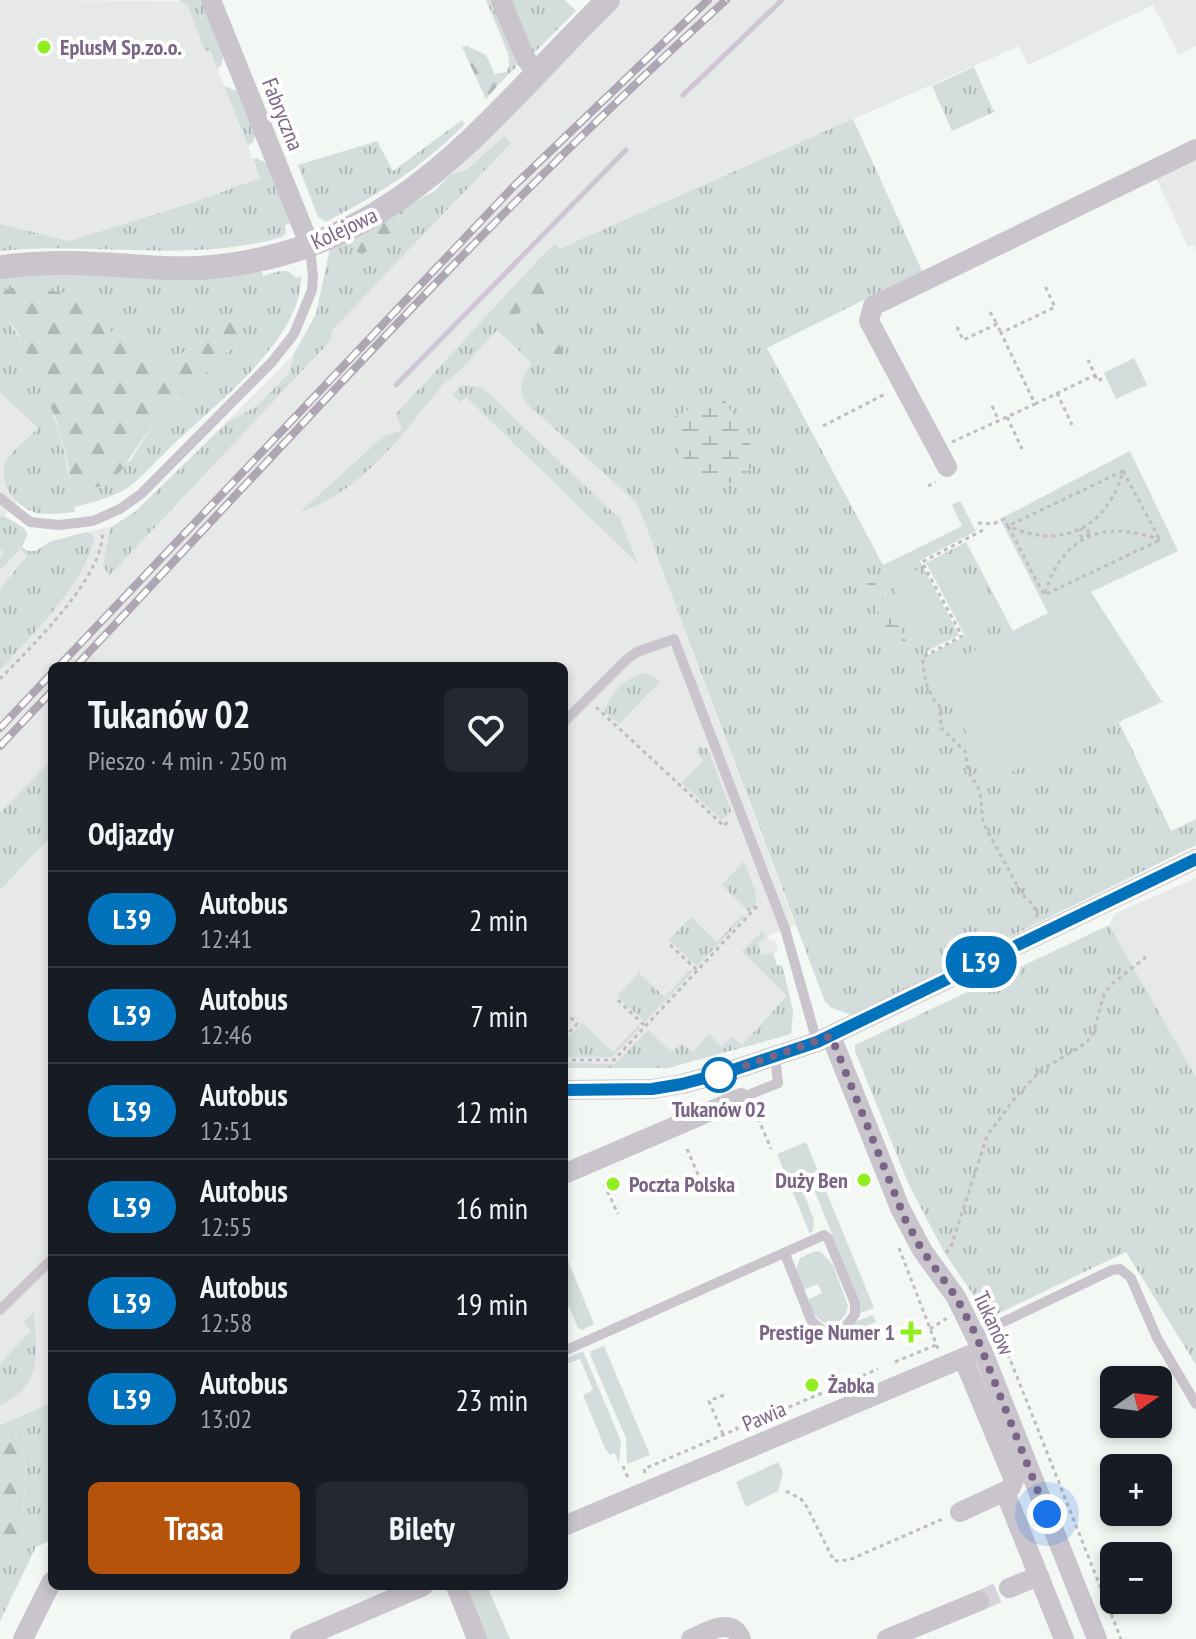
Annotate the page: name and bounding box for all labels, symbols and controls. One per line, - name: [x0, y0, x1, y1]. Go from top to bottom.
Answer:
- place label: EplusM Sp.zo.o.: [60, 33, 182, 61]
- marker: EplusM Sp.zo.o.: [35, 38, 53, 56]
- street label: Fabryczna: [256, 74, 310, 154]
- street label: Kolejowa: [307, 201, 381, 255]
- button: heart: [444, 688, 528, 772]
- text: Tukanów 02: [88, 689, 251, 738]
- text: Pieszo · 4 min · 250 m: [88, 744, 287, 777]
- text: Odjazdy: [88, 814, 174, 853]
- text: Autobus: [200, 883, 288, 922]
- text: L39: [113, 900, 151, 937]
- text: 2 min: [469, 900, 528, 939]
- text: 12:41: [200, 922, 252, 955]
- line badge: L39: [935, 936, 1027, 988]
- text: L39: [962, 943, 1000, 980]
- text: Autobus: [200, 979, 288, 1018]
- text: L39: [113, 996, 151, 1033]
- text: 7 min: [470, 996, 528, 1035]
- text: 12:46: [200, 1018, 252, 1051]
- marker: Tukanów 02: [702, 1058, 736, 1092]
- text: Autobus: [200, 1075, 288, 1114]
- text: L39: [113, 1092, 151, 1129]
- text: 12 min: [455, 1092, 528, 1131]
- place label: Tukanów 02: [672, 1095, 766, 1123]
- text: 12:51: [200, 1114, 252, 1147]
- place label: Duży Ben: [775, 1166, 848, 1194]
- place label: Poczta Polska: [629, 1170, 735, 1198]
- text: Autobus: [200, 1171, 288, 1210]
- marker: Duży Ben: [855, 1171, 873, 1189]
- marker: Poczta Polska: [604, 1175, 622, 1193]
- text: L39: [113, 1188, 151, 1225]
- text: 16 min: [455, 1188, 528, 1227]
- text: 12:55: [200, 1210, 252, 1243]
- text: Autobus: [200, 1267, 288, 1306]
- text: L39: [113, 1284, 151, 1321]
- text: 19 min: [455, 1284, 528, 1323]
- street label: Tukanów: [967, 1287, 1021, 1359]
- text: 12:58: [200, 1306, 252, 1339]
- place label: Prestige Numer 1: [759, 1318, 895, 1346]
- marker: Prestige Numer 1: [902, 1323, 920, 1341]
- text: Autobus: [200, 1363, 288, 1402]
- north arrow: [1100, 1366, 1172, 1438]
- map controls: [1100, 1366, 1172, 1614]
- place label: Żabka: [828, 1371, 875, 1399]
- marker: Żabka: [803, 1376, 821, 1394]
- text: L39: [113, 1380, 151, 1417]
- text: 23 min: [455, 1380, 528, 1419]
- street label: Pawia: [738, 1394, 790, 1438]
- text: 13:02: [200, 1402, 252, 1435]
- button: +: [1100, 1454, 1172, 1526]
- button: Trasa: [88, 1482, 300, 1574]
- button: Bilety: [316, 1482, 528, 1574]
- your location: [1027, 1494, 1067, 1534]
- button: −: [1100, 1542, 1172, 1614]

